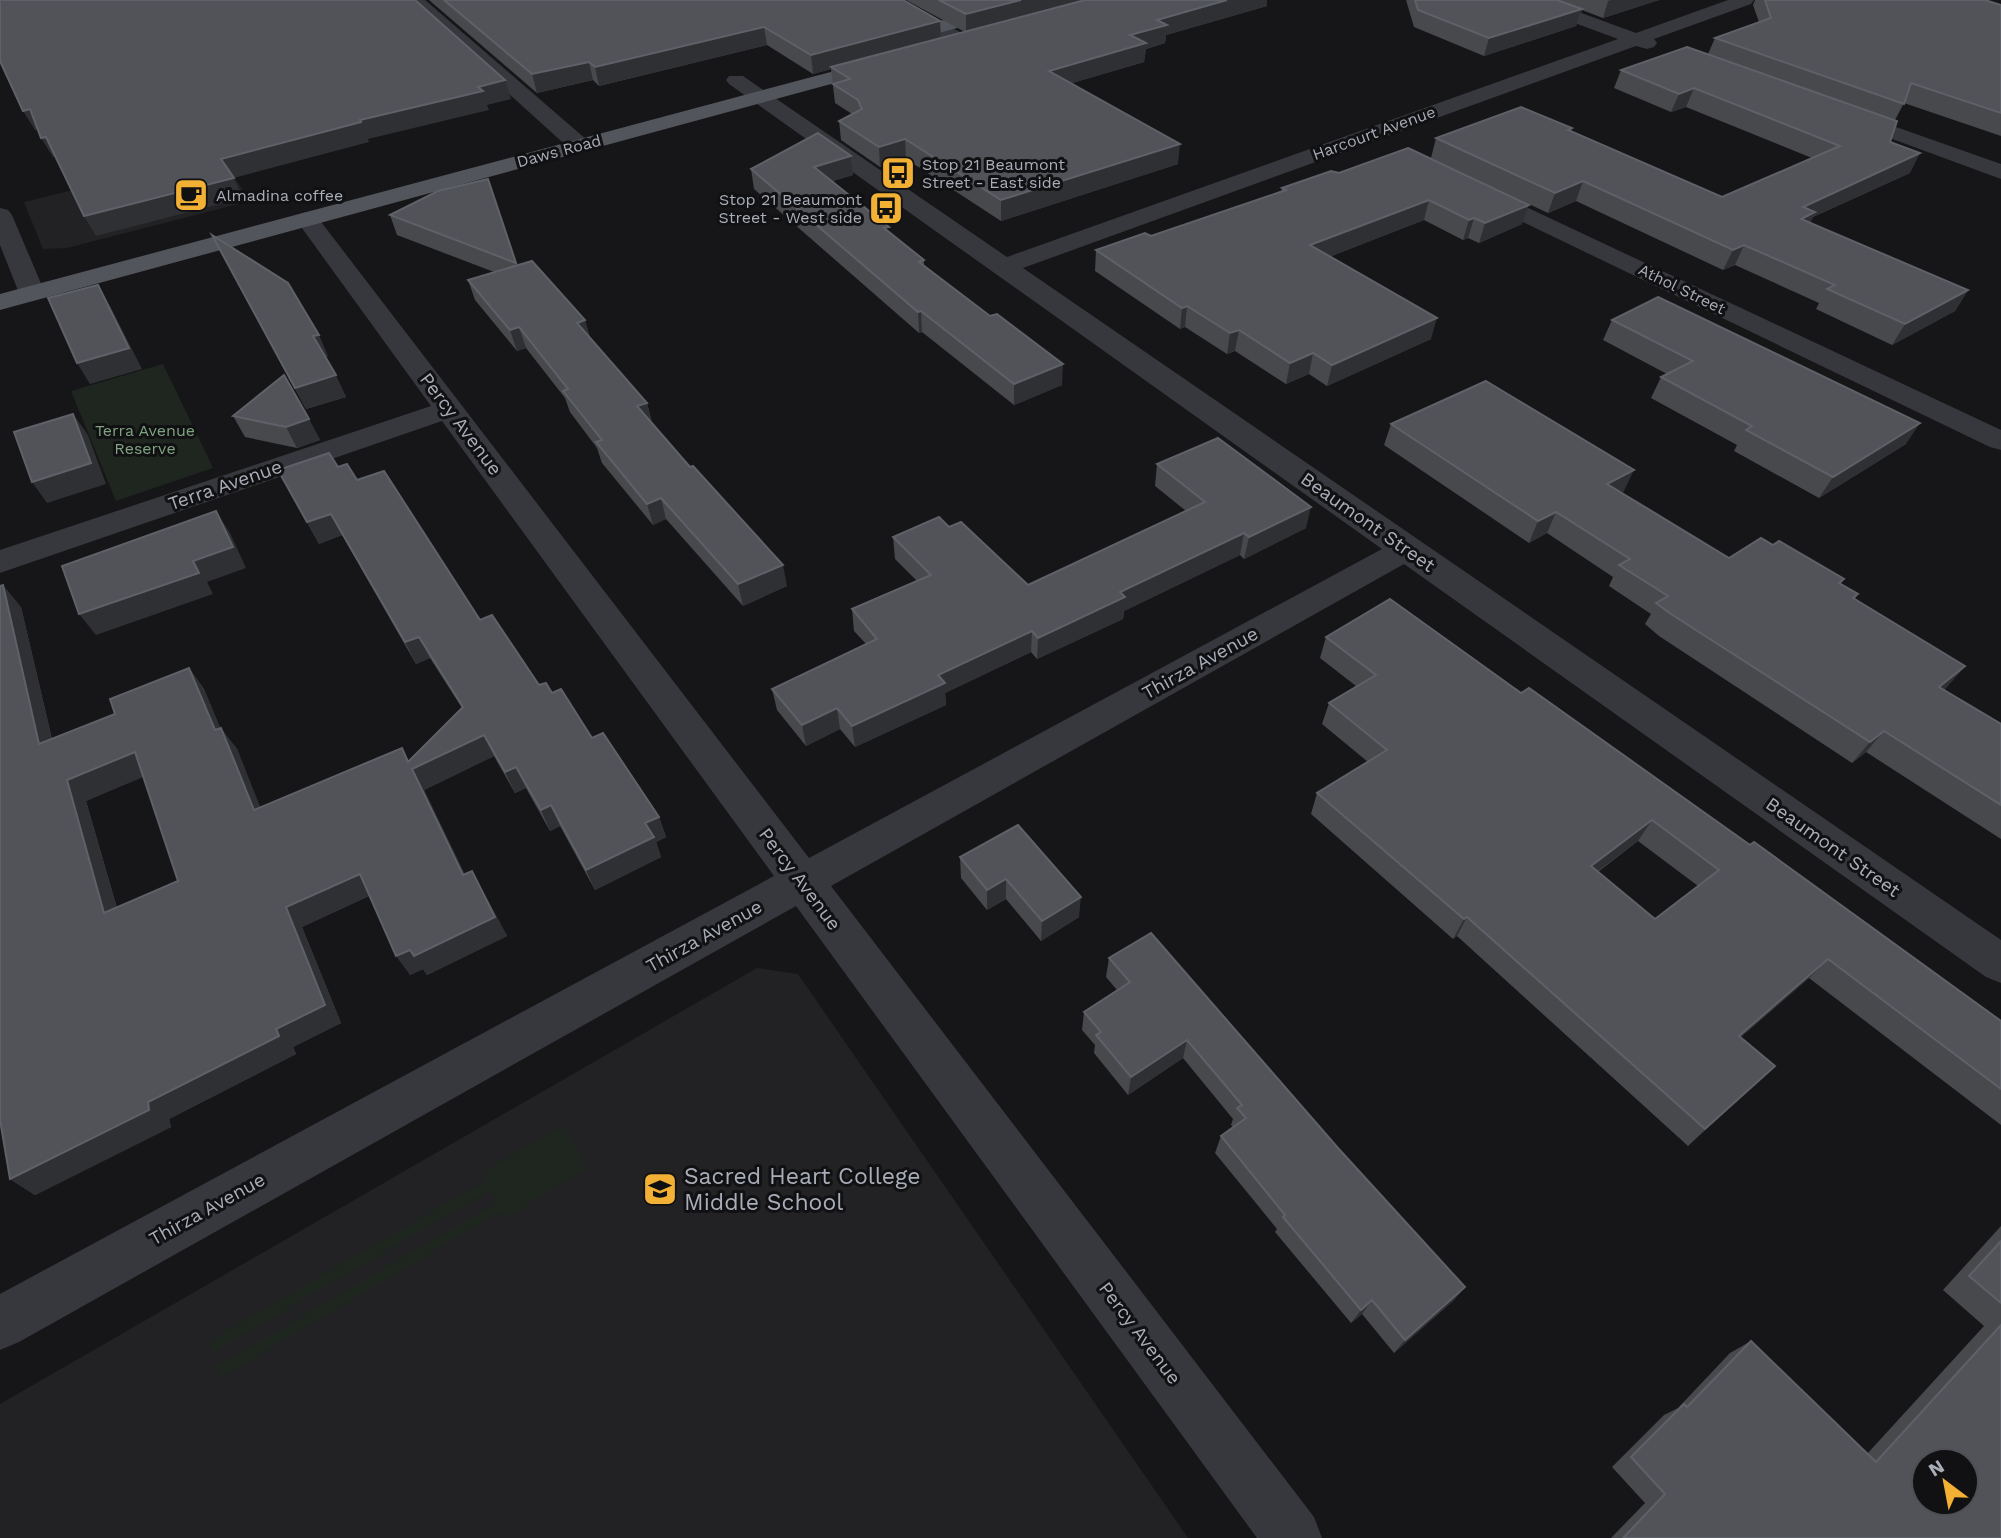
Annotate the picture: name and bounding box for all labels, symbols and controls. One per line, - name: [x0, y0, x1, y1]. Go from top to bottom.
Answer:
- street label: Harcourt Avenue: [1310, 102, 1438, 164]
- street label: Daws Road: [515, 131, 603, 171]
- bus stop icon: Stop 21 Beaumont Street - East side: [879, 154, 917, 192]
- place label: Stop 21 Beaumont Street - East side: [922, 155, 1065, 192]
- cafe icon: Almadina coffee: [172, 176, 210, 214]
- place label: Almadina coffee: [216, 186, 343, 205]
- bus stop icon: Stop 21 Beaumont Street - West side: [867, 189, 905, 227]
- place label: Stop 21 Beaumont Street - West side: [719, 190, 862, 227]
- street label: Athol Street: [1636, 260, 1729, 318]
- street label: Percy Avenue: [415, 368, 507, 480]
- park label: Terra Avenue Reserve: [95, 421, 195, 458]
- street label: Terra Avenue: [165, 455, 285, 515]
- street label: Beaumont Street: [1296, 467, 1440, 577]
- street label: Thirza Avenue: [1138, 622, 1262, 704]
- street label: Beaumont Street: [1761, 792, 1905, 902]
- street label: Percy Avenue: [754, 823, 846, 935]
- street label: Thirza Avenue: [642, 895, 766, 977]
- place label: Sacred Heart College Middle School: [684, 1163, 921, 1216]
- street label: Thirza Avenue: [145, 1168, 269, 1250]
- school or university icon: Sacred Heart College Middle School: [641, 1170, 679, 1208]
- street label: Percy Avenue: [1094, 1277, 1186, 1389]
- north arrow: [1910, 1447, 1980, 1517]
- text: N: [1924, 1455, 1948, 1481]

